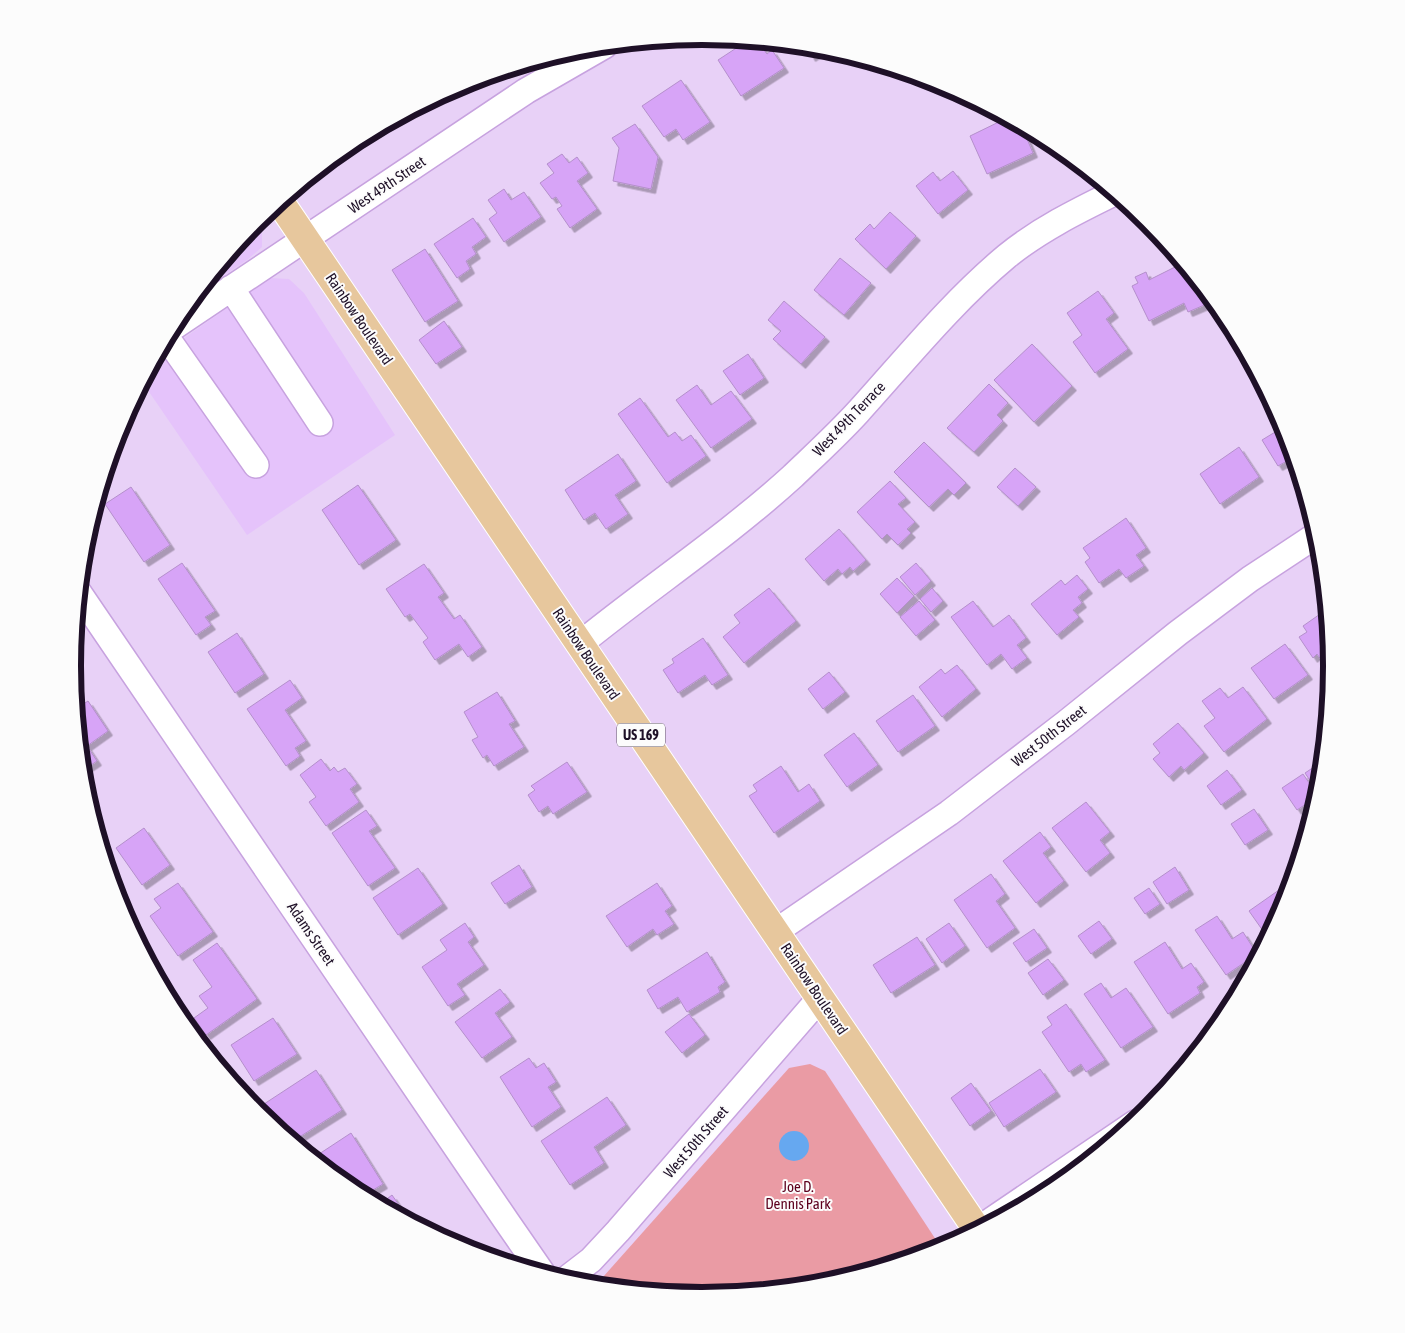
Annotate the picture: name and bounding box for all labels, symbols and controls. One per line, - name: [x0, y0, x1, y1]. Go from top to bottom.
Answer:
- street label: West 49th Street: [345, 152, 429, 217]
- street label: Rainbow Boulevard: [323, 270, 396, 368]
- street label: West 49th Terrace: [809, 378, 889, 459]
- street label: Rainbow Boulevard: [550, 605, 623, 703]
- street label: West 50th Street: [1008, 701, 1089, 770]
- road number: US 169: [617, 724, 665, 746]
- street label: Adams Street: [284, 899, 339, 969]
- street label: Rainbow Boulevard: [778, 940, 851, 1038]
- street label: West 50th Street: [660, 1102, 731, 1181]
- park label: Joe D. Dennis Park: [765, 1178, 831, 1212]

